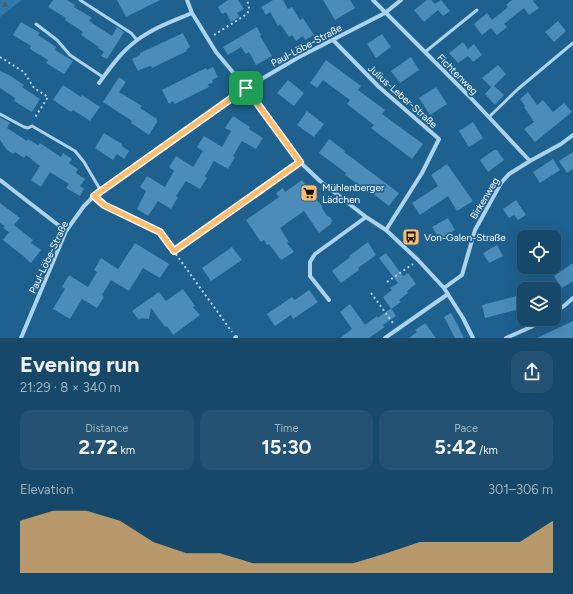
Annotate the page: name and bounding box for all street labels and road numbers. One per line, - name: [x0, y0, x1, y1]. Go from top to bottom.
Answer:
- street label: Paul-Löbe-Straße: [268, 21, 345, 70]
- street label: Fichtenweg: [434, 51, 481, 98]
- street label: Julius-Leber-Straße: [365, 62, 440, 131]
- street label: Birkenweg: [467, 175, 502, 222]
- street label: Paul-Löbe-Straße: [26, 218, 71, 296]

